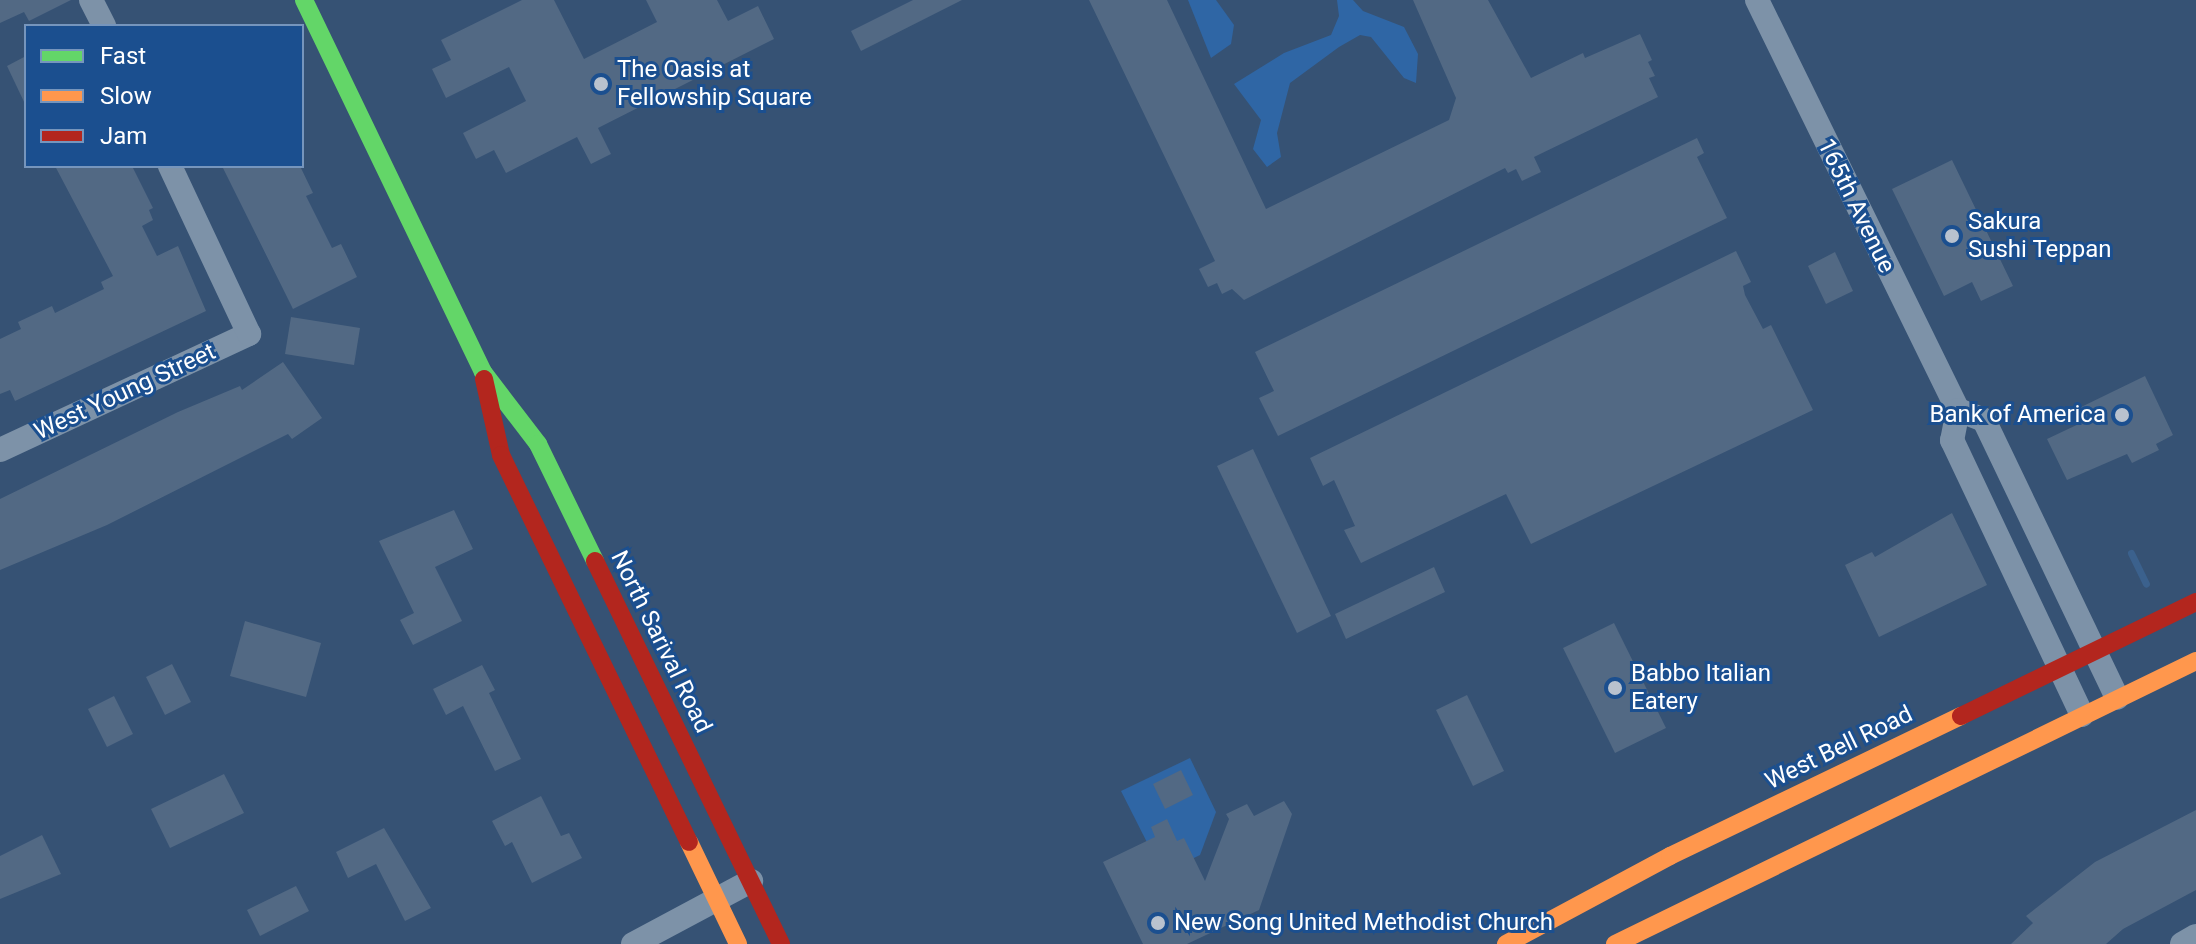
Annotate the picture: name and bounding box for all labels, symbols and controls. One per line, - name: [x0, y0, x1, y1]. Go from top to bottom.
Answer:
- legend: [24, 24, 304, 168]
- text: Fast: [100, 42, 146, 70]
- place label: The Oasis at Fellowship Square: [617, 56, 812, 112]
- marker: The Oasis at Fellowship Square: [592, 75, 610, 93]
- text: Slow: [100, 82, 152, 110]
- text: Jam: [100, 122, 147, 150]
- street label: 165th Avenue: [1811, 134, 1901, 278]
- place label: Sakura Sushi Teppan: [1968, 208, 2112, 264]
- marker: Sakura Sushi Teppan: [1943, 227, 1961, 245]
- street label: West Young Street: [30, 337, 220, 447]
- place label: Bank of America: [1930, 401, 2106, 429]
- marker: Bank of America: [2113, 406, 2131, 424]
- street label: North Sarival Road: [604, 546, 718, 738]
- place label: Babbo Italian Eatery: [1631, 660, 1771, 716]
- marker: Babbo Italian Eatery: [1606, 679, 1624, 697]
- street label: West Bell Road: [1761, 700, 1917, 796]
- place label: New Song United Methodist Church: [1174, 909, 1553, 937]
- marker: New Song United Methodist Church: [1149, 914, 1167, 932]

